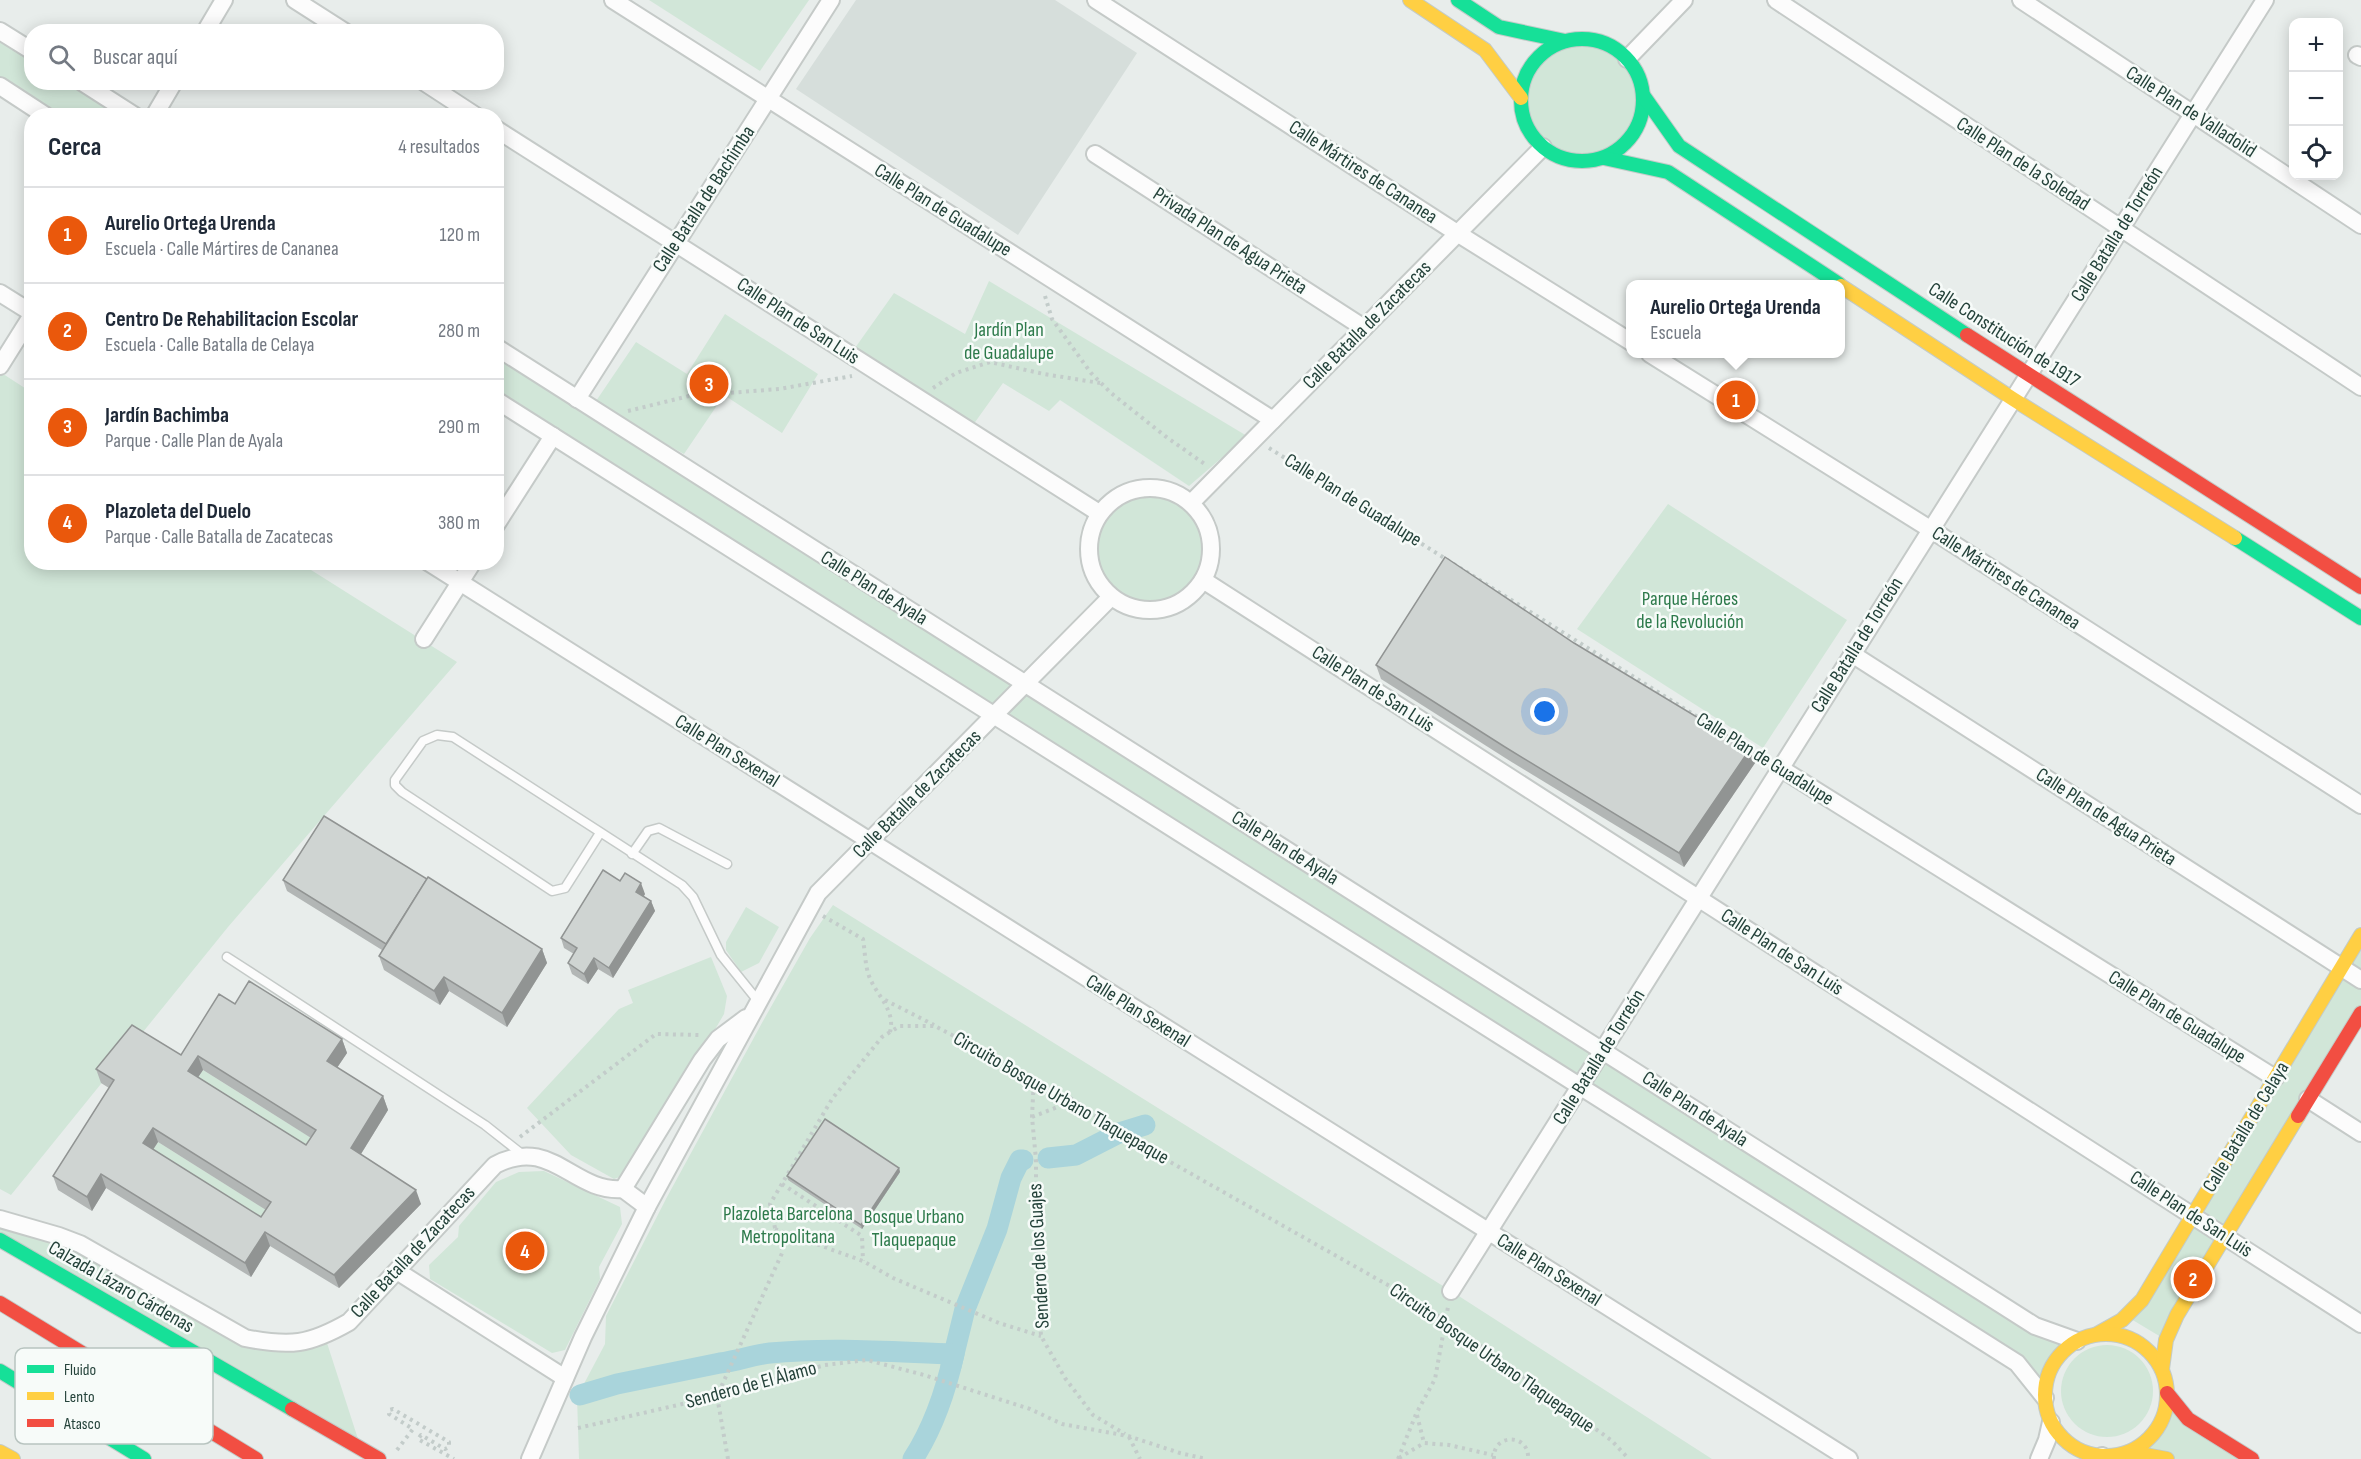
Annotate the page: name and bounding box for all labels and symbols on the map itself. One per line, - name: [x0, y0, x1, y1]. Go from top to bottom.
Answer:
- street label: Calle Plan de Valladolid: [2121, 61, 2261, 163]
- street label: Calle Plan de la Soledad: [1952, 112, 2094, 216]
- street label: Calle Mártires de Cananea: [1284, 115, 1442, 229]
- street label: Calle Batalla de Bachimba: [648, 121, 760, 277]
- street label: Calle Plan de Guadalupe: [870, 158, 1016, 262]
- street label: Calle Batalla de Torreón: [2066, 162, 2168, 306]
- street label: Privada Plan de Agua Prieta: [1148, 182, 1312, 300]
- street label: Calle Batalla de Zacatecas: [1298, 256, 1436, 394]
- street label: Calle Plan de San Luis: [732, 272, 864, 370]
- street label: Calle Constitución de 1917: [1924, 277, 2084, 393]
- park label: Jardín Plan de Guadalupe: [964, 318, 1054, 365]
- pin: 3: [690, 362, 728, 406]
- pin: 1: [1716, 378, 1756, 422]
- street label: Calle Plan de Guadalupe: [1280, 448, 1426, 552]
- street label: Calle Mártires de Cananea: [1927, 521, 2085, 635]
- street label: Calle Plan de Ayala: [816, 546, 932, 630]
- street label: Calle Batalla de Torreón: [1806, 573, 1908, 717]
- park label: Parque Héroes de la Revolución: [1636, 587, 1744, 634]
- street label: Calle Plan de San Luis: [1307, 640, 1439, 738]
- your location: [1530, 697, 1559, 726]
- street label: Calle Plan de Guadalupe: [1692, 707, 1838, 811]
- street label: Calle Plan Sexenal: [670, 709, 784, 793]
- street label: Calle Batalla de Zacatecas: [848, 725, 986, 863]
- street label: Calle Plan de Agua Prieta: [2031, 763, 2181, 871]
- street label: Calle Plan de Ayala: [1227, 806, 1343, 890]
- street label: Calle Plan de San Luis: [1716, 903, 1848, 1001]
- street label: Calle Plan de Guadalupe: [2104, 965, 2250, 1069]
- street label: Calle Plan Sexenal: [1081, 969, 1195, 1053]
- street label: Calle Batalla de Torreón: [1548, 985, 1650, 1129]
- street label: Circuito Bosque Urbano Tlaquepaque: [949, 1026, 1173, 1170]
- street label: Calle Batalla de Celaya: [2198, 1057, 2294, 1197]
- street label: Calle Plan de Ayala: [1637, 1066, 1753, 1152]
- street label: Calle Plan de San Luis: [2125, 1165, 2257, 1263]
- street label: Calle Batalla de Zacatecas: [346, 1181, 480, 1323]
- street label: Sendero de los Guajes: [1023, 1183, 1055, 1329]
- park label: Plazoleta Barcelona Metropolitana: [723, 1202, 853, 1249]
- park label: Bosque Urbano Tlaquepaque: [864, 1205, 964, 1252]
- pin: 4: [506, 1228, 544, 1274]
- street label: Calle Plan Sexenal: [1492, 1228, 1606, 1312]
- street label: Calzada Lázaro Cárdenas: [44, 1236, 198, 1338]
- pin: 2: [2174, 1256, 2212, 1302]
- street label: Circuito Bosque Urbano Tlaquepaque: [1385, 1278, 1599, 1438]
- legend: [15, 1348, 213, 1444]
- street label: Sendero de El Álamo: [683, 1356, 819, 1414]
- text: Fluido: [64, 1361, 96, 1380]
- text: Lento: [64, 1388, 95, 1407]
- text: Atasco: [63, 1415, 101, 1434]

